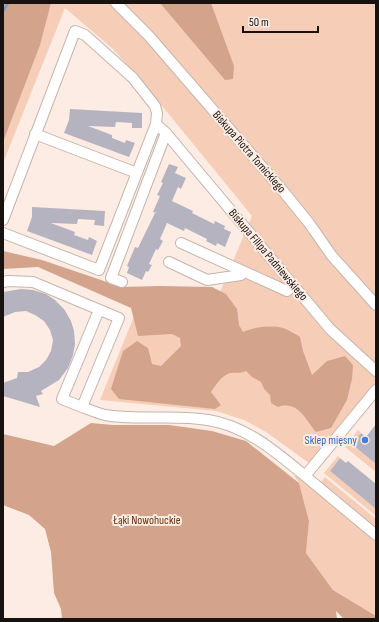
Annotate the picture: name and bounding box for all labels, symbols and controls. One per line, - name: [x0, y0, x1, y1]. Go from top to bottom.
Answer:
- scale bar: [243, 8, 318, 34]
- text: 50 m: [249, 15, 269, 30]
- street label: Biskupa Piotra Tomickiego: [209, 108, 289, 196]
- street label: Biskupa Filipa Padniewskiego: [225, 206, 311, 304]
- place label: Sklep mięsny: [305, 433, 357, 448]
- marker: Sklep mięsny: [360, 435, 370, 445]
- park label: Łąki Nowohuckie: [112, 513, 181, 528]

